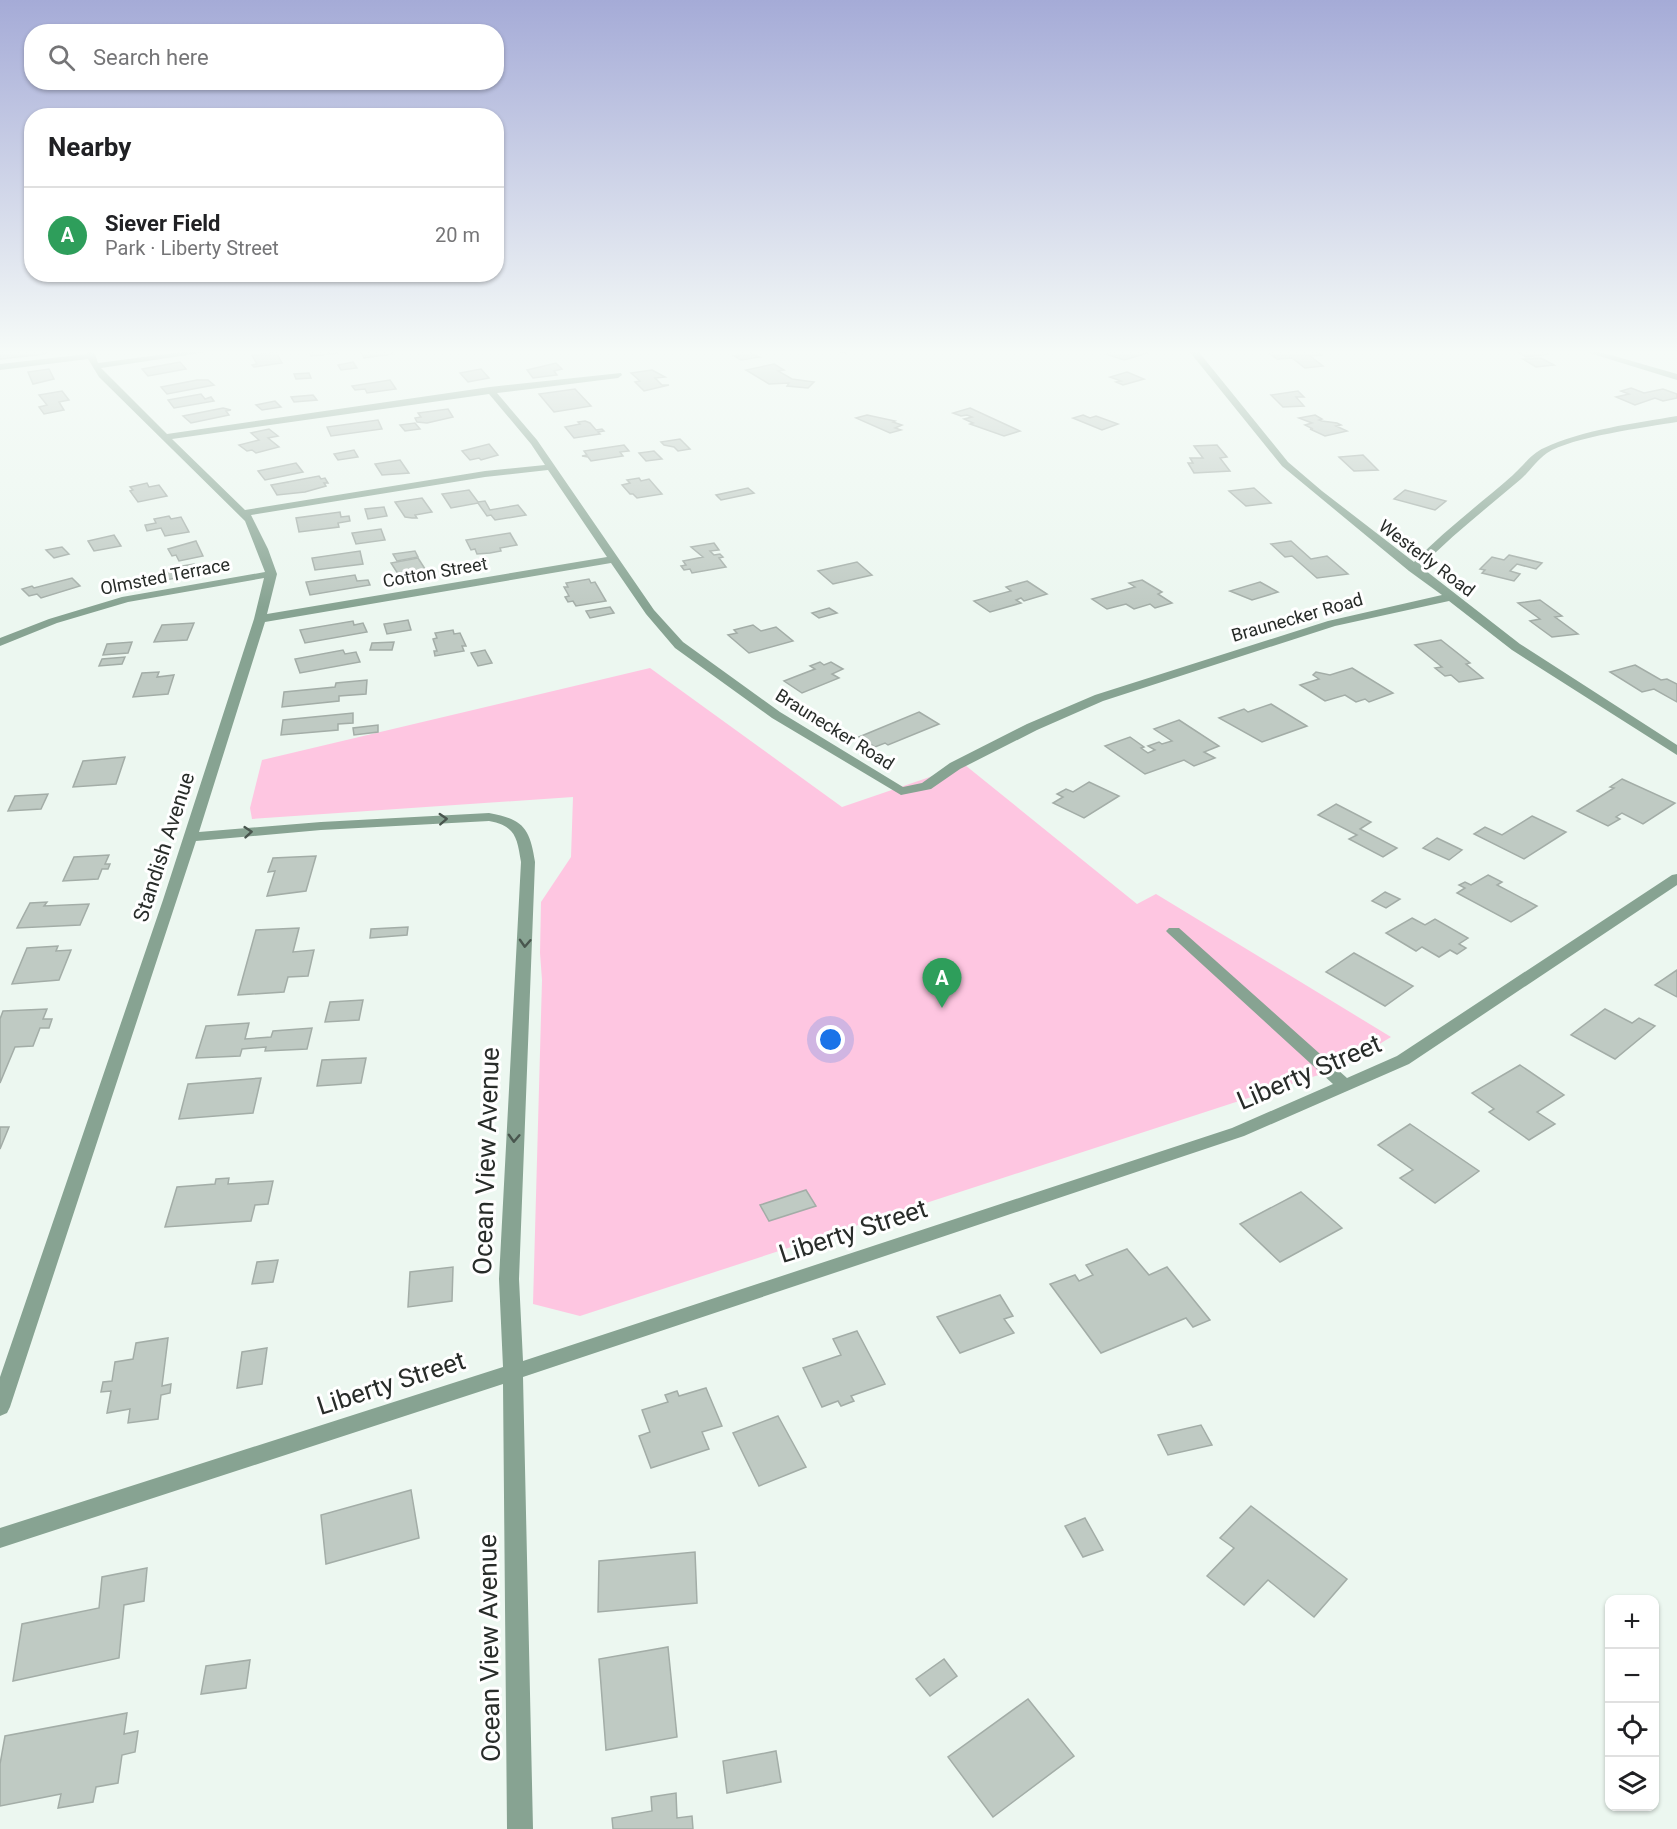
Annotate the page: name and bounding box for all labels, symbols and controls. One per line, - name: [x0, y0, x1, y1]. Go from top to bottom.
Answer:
- search box: [24, 24, 504, 90]
- icon: search: [45, 41, 78, 74]
- text: Search here: [93, 45, 209, 70]
- text: Nearby: [48, 132, 131, 162]
- text: Siever Field: [105, 211, 221, 236]
- text: A: [61, 223, 74, 247]
- text: 20 m: [435, 223, 480, 247]
- text: Park · Liberty Street: [105, 236, 279, 260]
- street label: Westerly Road: [1375, 515, 1479, 601]
- street label: Cotton Street: [381, 552, 489, 592]
- street label: Olmsted Terrace: [98, 553, 232, 599]
- street label: Braunecker Road: [1229, 588, 1365, 646]
- street label: Braunecker Road: [772, 684, 898, 774]
- street label: Standish Avenue: [129, 769, 199, 925]
- one-way arrow: [438, 813, 447, 826]
- one-way arrow: [243, 826, 253, 839]
- one-way arrow: [518, 938, 531, 947]
- pin: A: [922, 958, 962, 1008]
- your location: [816, 1025, 845, 1054]
- street label: Liberty Street: [1232, 1028, 1386, 1116]
- street label: Ocean View Avenue: [467, 1047, 505, 1275]
- one-way arrow: [507, 1133, 520, 1142]
- street label: Liberty Street: [775, 1193, 931, 1269]
- street label: Liberty Street: [313, 1345, 469, 1421]
- street label: Ocean View Avenue: [472, 1534, 506, 1762]
- map controls: [1605, 1595, 1659, 1811]
- button: +: [1605, 1595, 1659, 1649]
- button: −: [1605, 1649, 1659, 1703]
- button: locate: [1605, 1703, 1659, 1757]
- button: layers: [1605, 1757, 1659, 1811]

